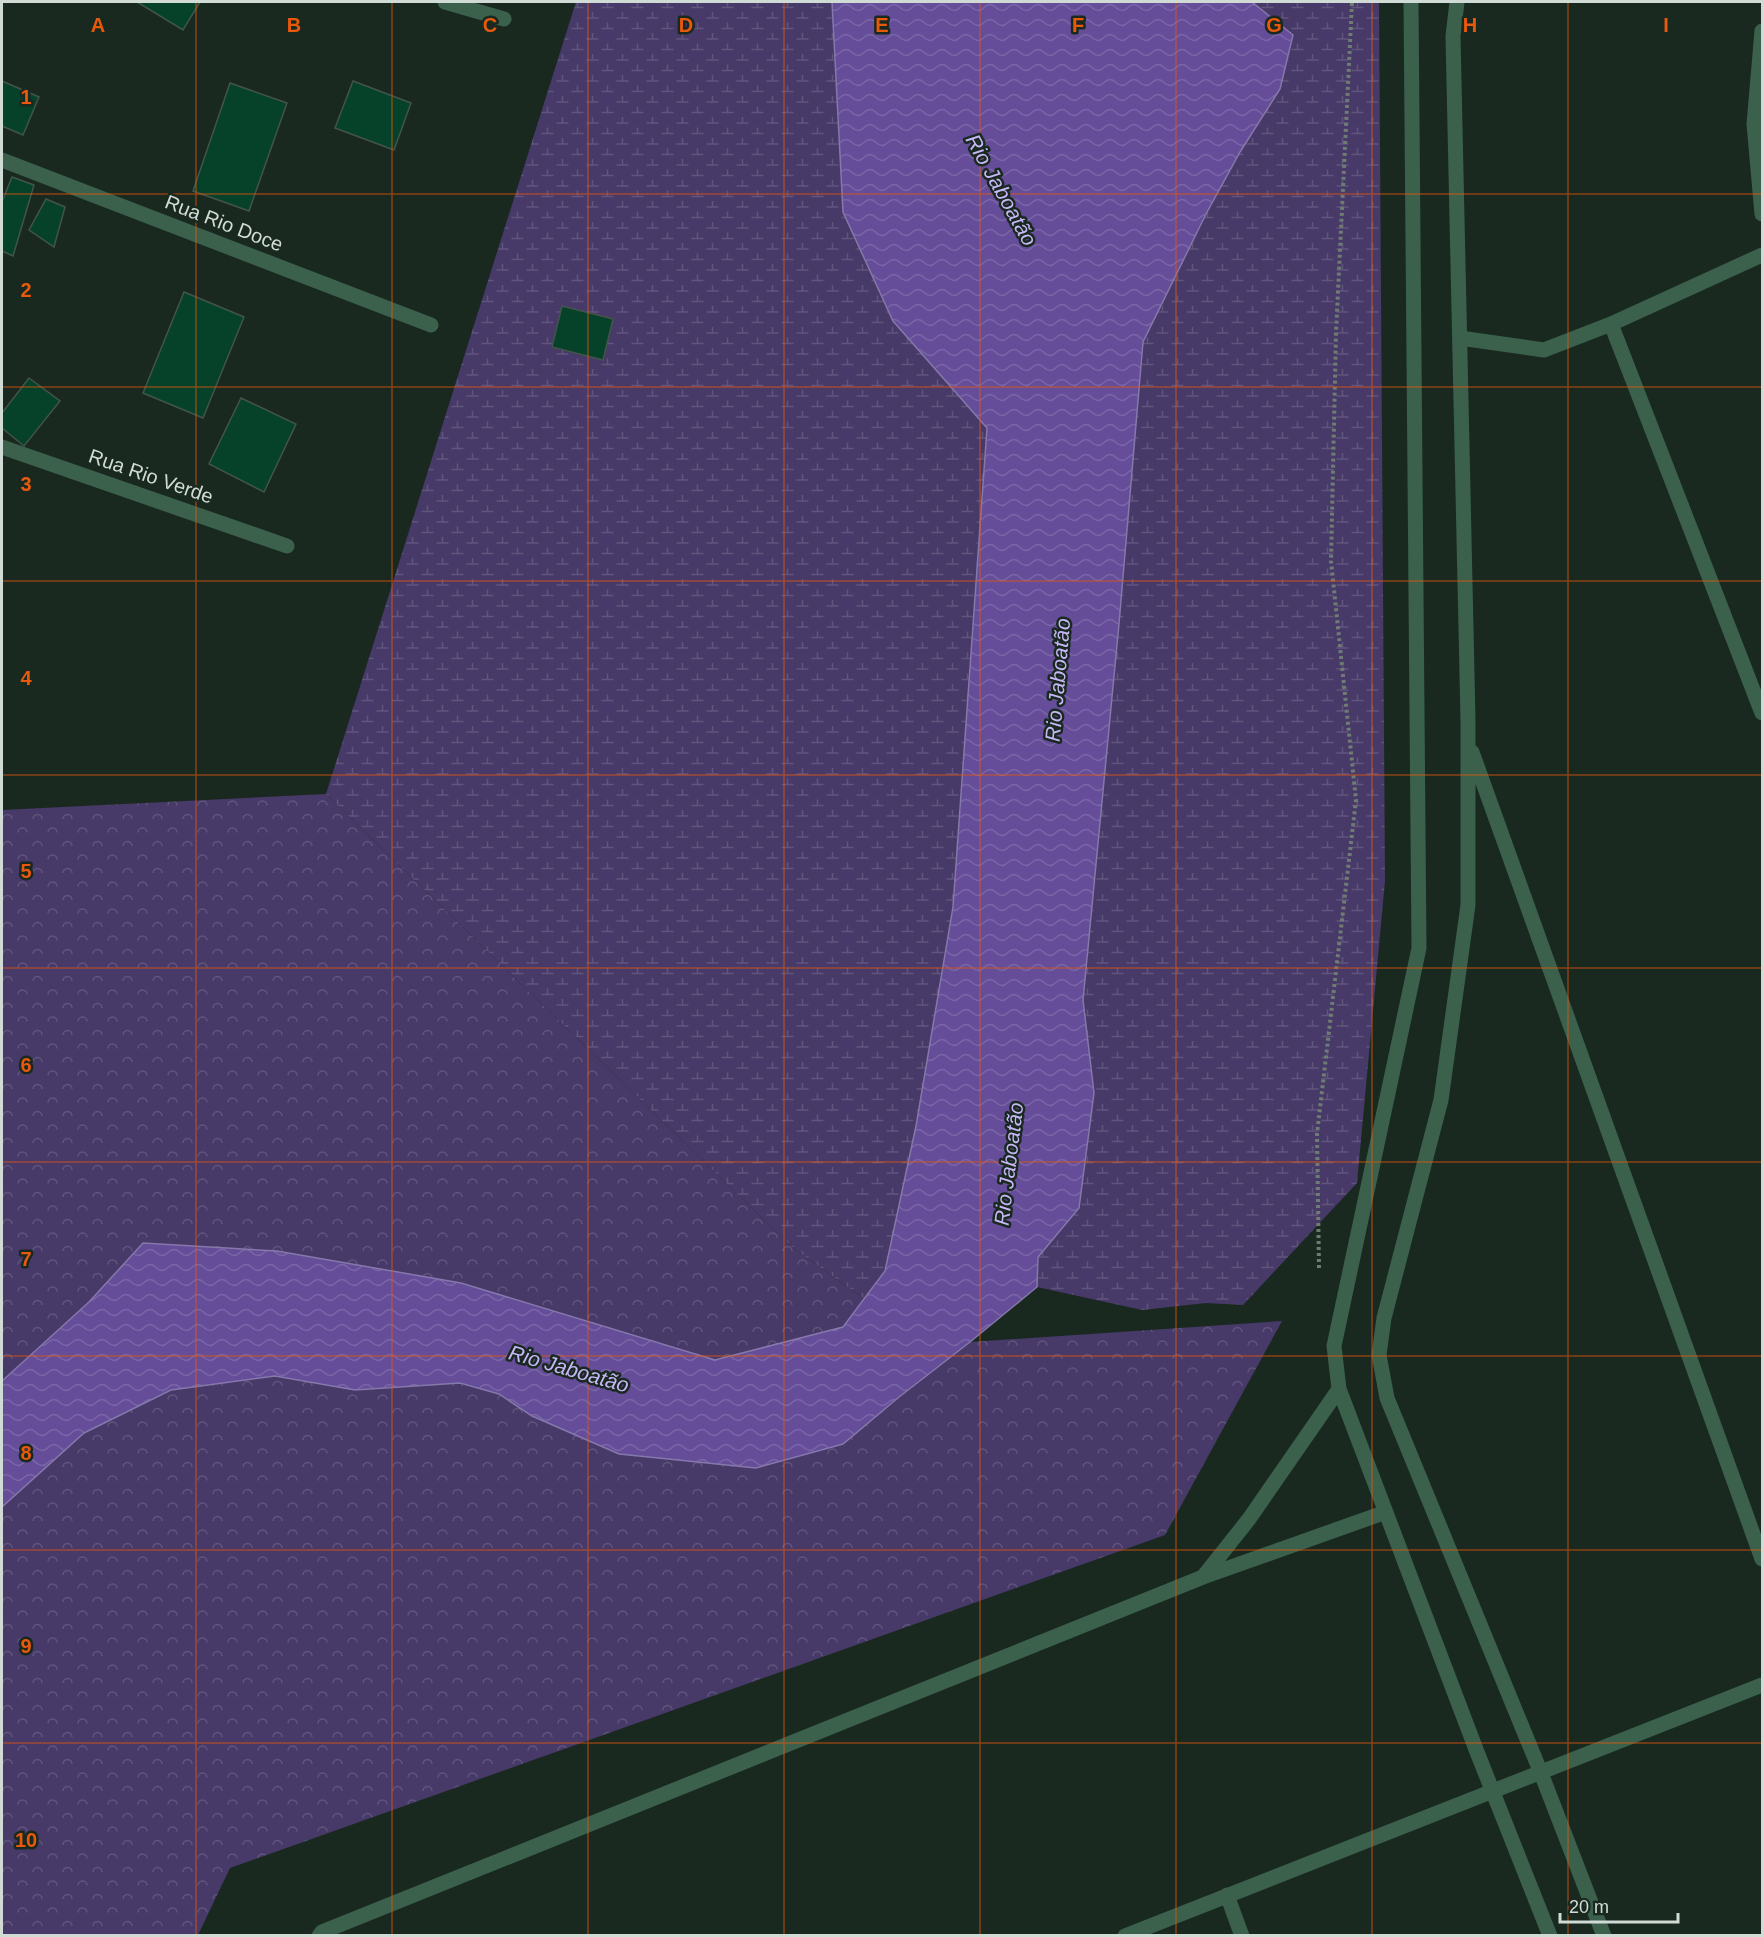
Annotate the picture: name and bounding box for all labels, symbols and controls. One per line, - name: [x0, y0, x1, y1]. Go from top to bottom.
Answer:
- text: A: [91, 14, 105, 36]
- text: B: [287, 14, 301, 36]
- text: C: [483, 14, 497, 36]
- text: D: [679, 14, 693, 36]
- text: E: [875, 14, 889, 36]
- text: F: [1072, 14, 1084, 36]
- text: G: [1266, 14, 1282, 36]
- text: H: [1463, 14, 1477, 36]
- text: I: [1663, 14, 1669, 36]
- text: 1: [20, 86, 32, 108]
- water label: Rio Jaboatão: [961, 130, 1042, 250]
- street label: Rua Rio Doce: [162, 190, 286, 256]
- text: 2: [20, 279, 32, 301]
- street label: Rua Rio Verde: [86, 444, 216, 508]
- text: 3: [20, 473, 32, 495]
- water label: Rio Jaboatão: [1041, 617, 1074, 743]
- text: 4: [20, 667, 32, 689]
- text: 5: [20, 860, 32, 882]
- text: 6: [20, 1054, 32, 1076]
- water label: Rio Jaboatão: [990, 1101, 1027, 1227]
- text: 7: [20, 1248, 32, 1270]
- water label: Rio Jaboatão: [506, 1340, 632, 1397]
- text: 8: [20, 1442, 32, 1464]
- text: 9: [20, 1635, 32, 1657]
- text: 10: [15, 1829, 37, 1851]
- scale bar: [1560, 1886, 1678, 1924]
- text: 20 m: [1569, 1897, 1609, 1917]

